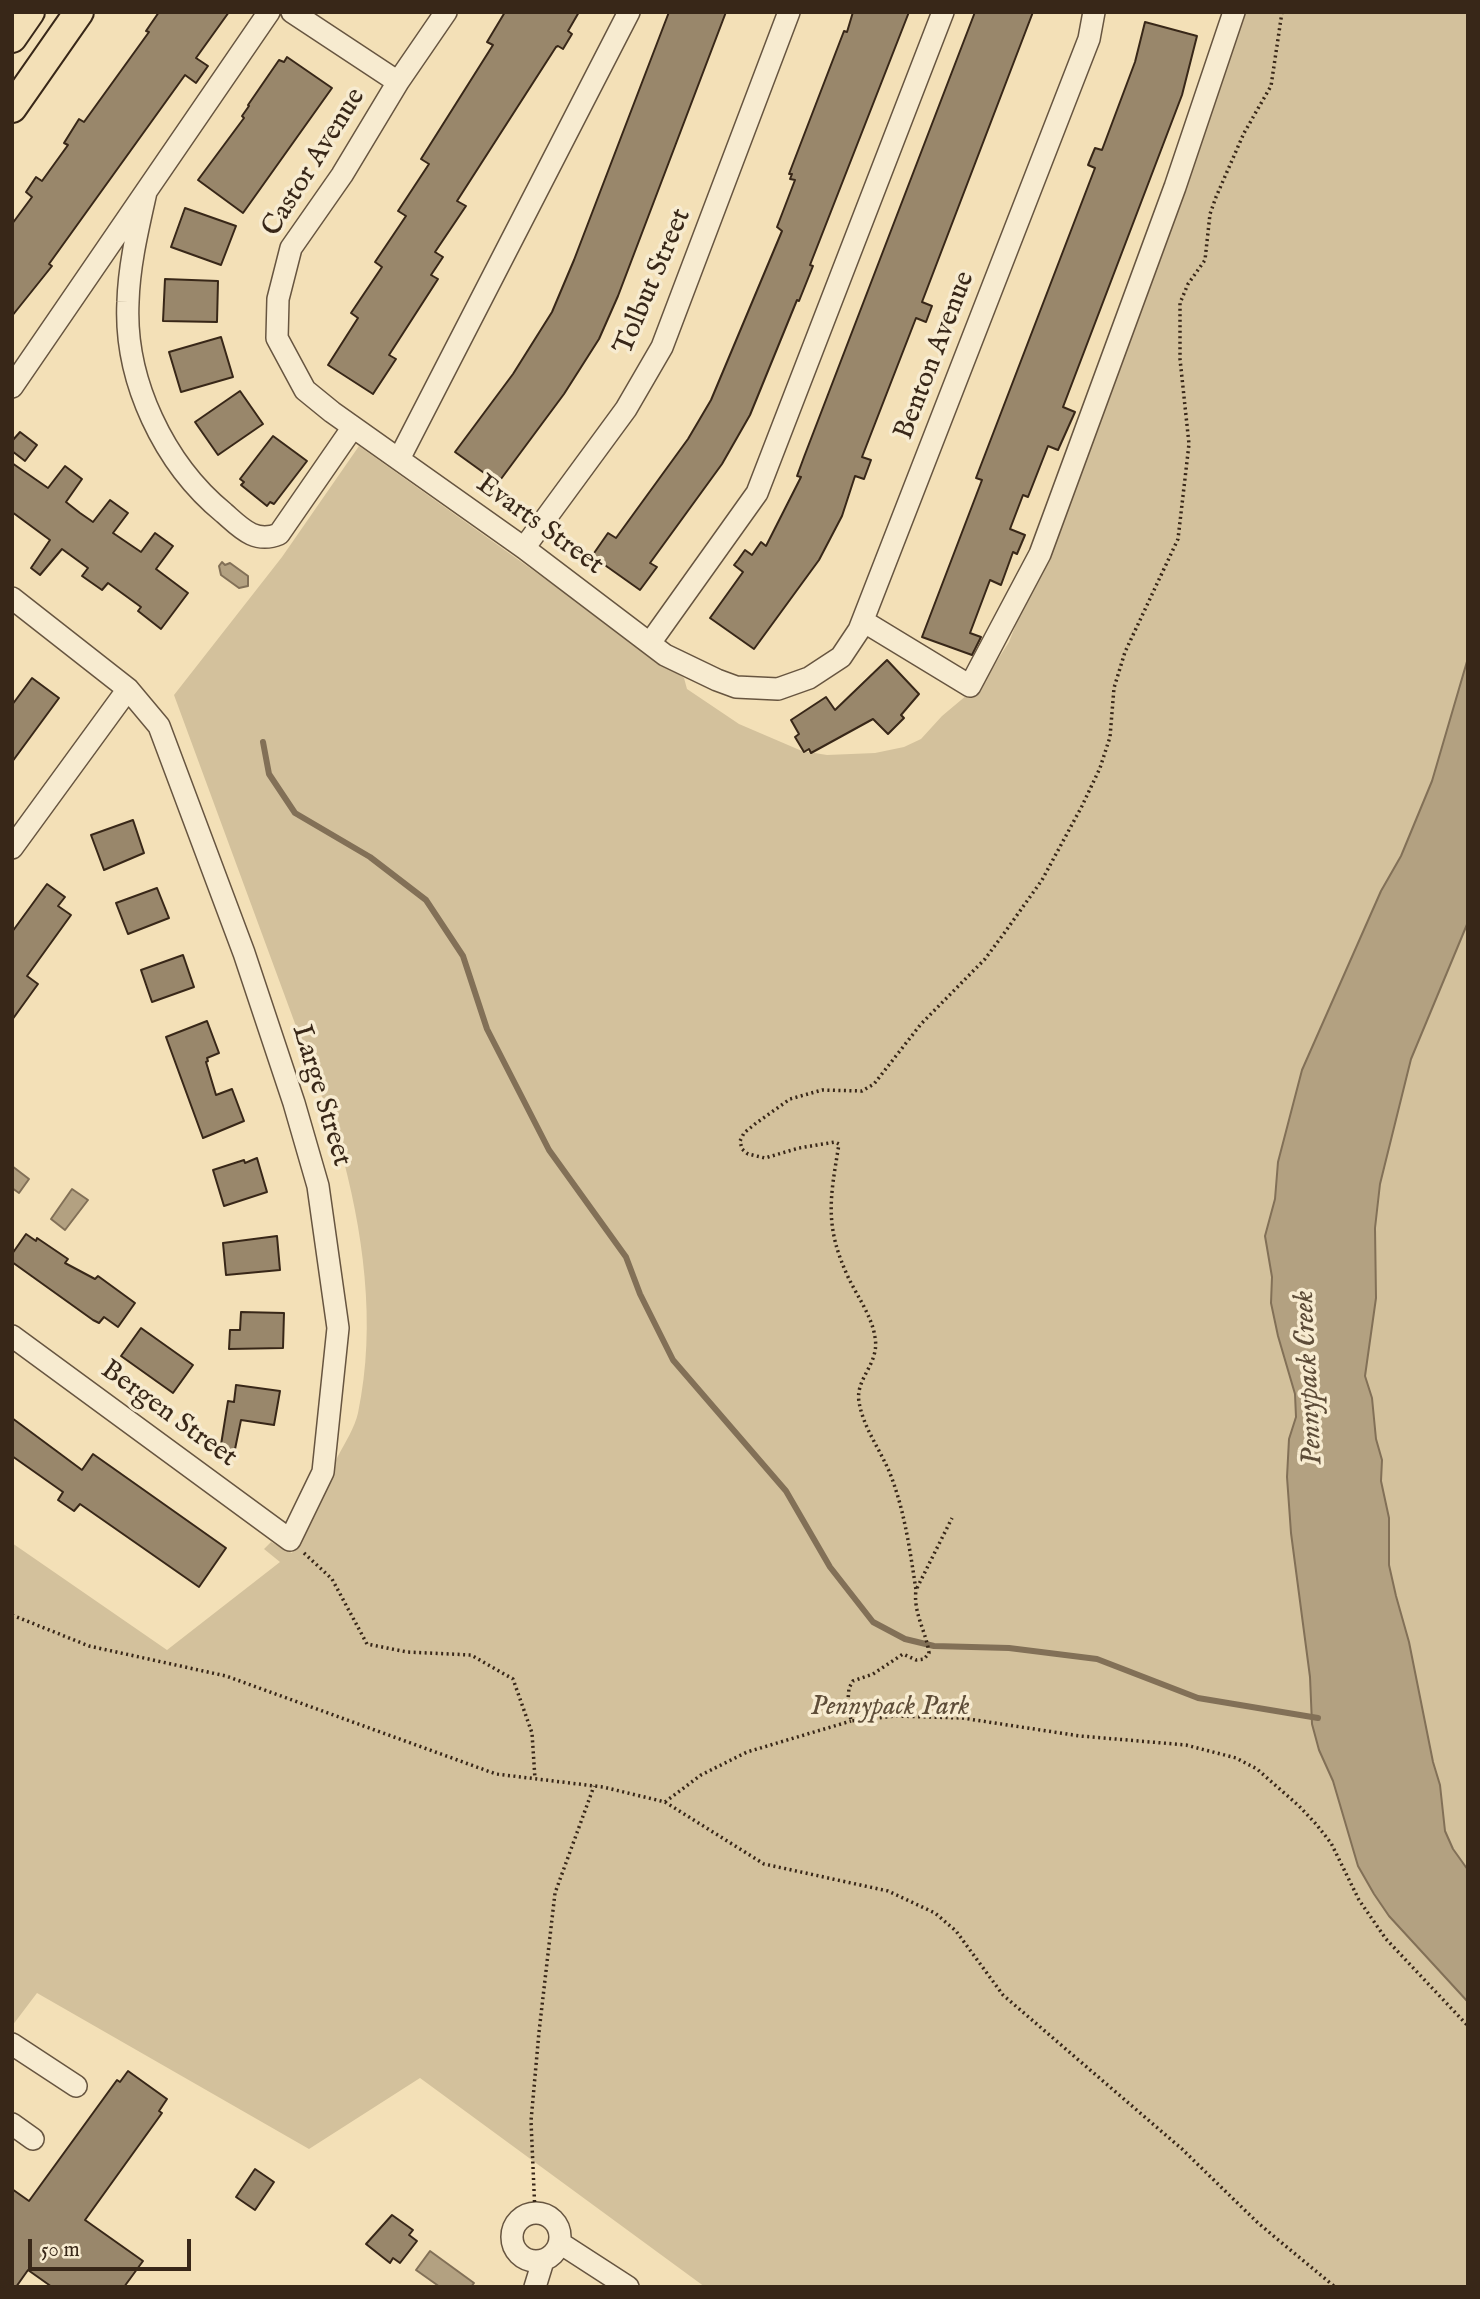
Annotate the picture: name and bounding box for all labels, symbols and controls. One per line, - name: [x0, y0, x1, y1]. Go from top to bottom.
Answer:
- street label: Castor Avenue: [256, 83, 374, 243]
- street label: Tolbut Street: [608, 204, 700, 360]
- street label: Benton Avenue: [889, 267, 983, 445]
- street label: Evarts Street: [469, 469, 609, 583]
- street label: Large Street: [283, 1021, 357, 1171]
- water label: Pennypack Creek: [1287, 1290, 1333, 1466]
- street label: Bergen Street: [93, 1354, 243, 1476]
- park label: Pennypack Park: [811, 1691, 969, 1725]
- scale bar: [32, 2226, 194, 2270]
- text: 50 m: [41, 2237, 80, 2264]

